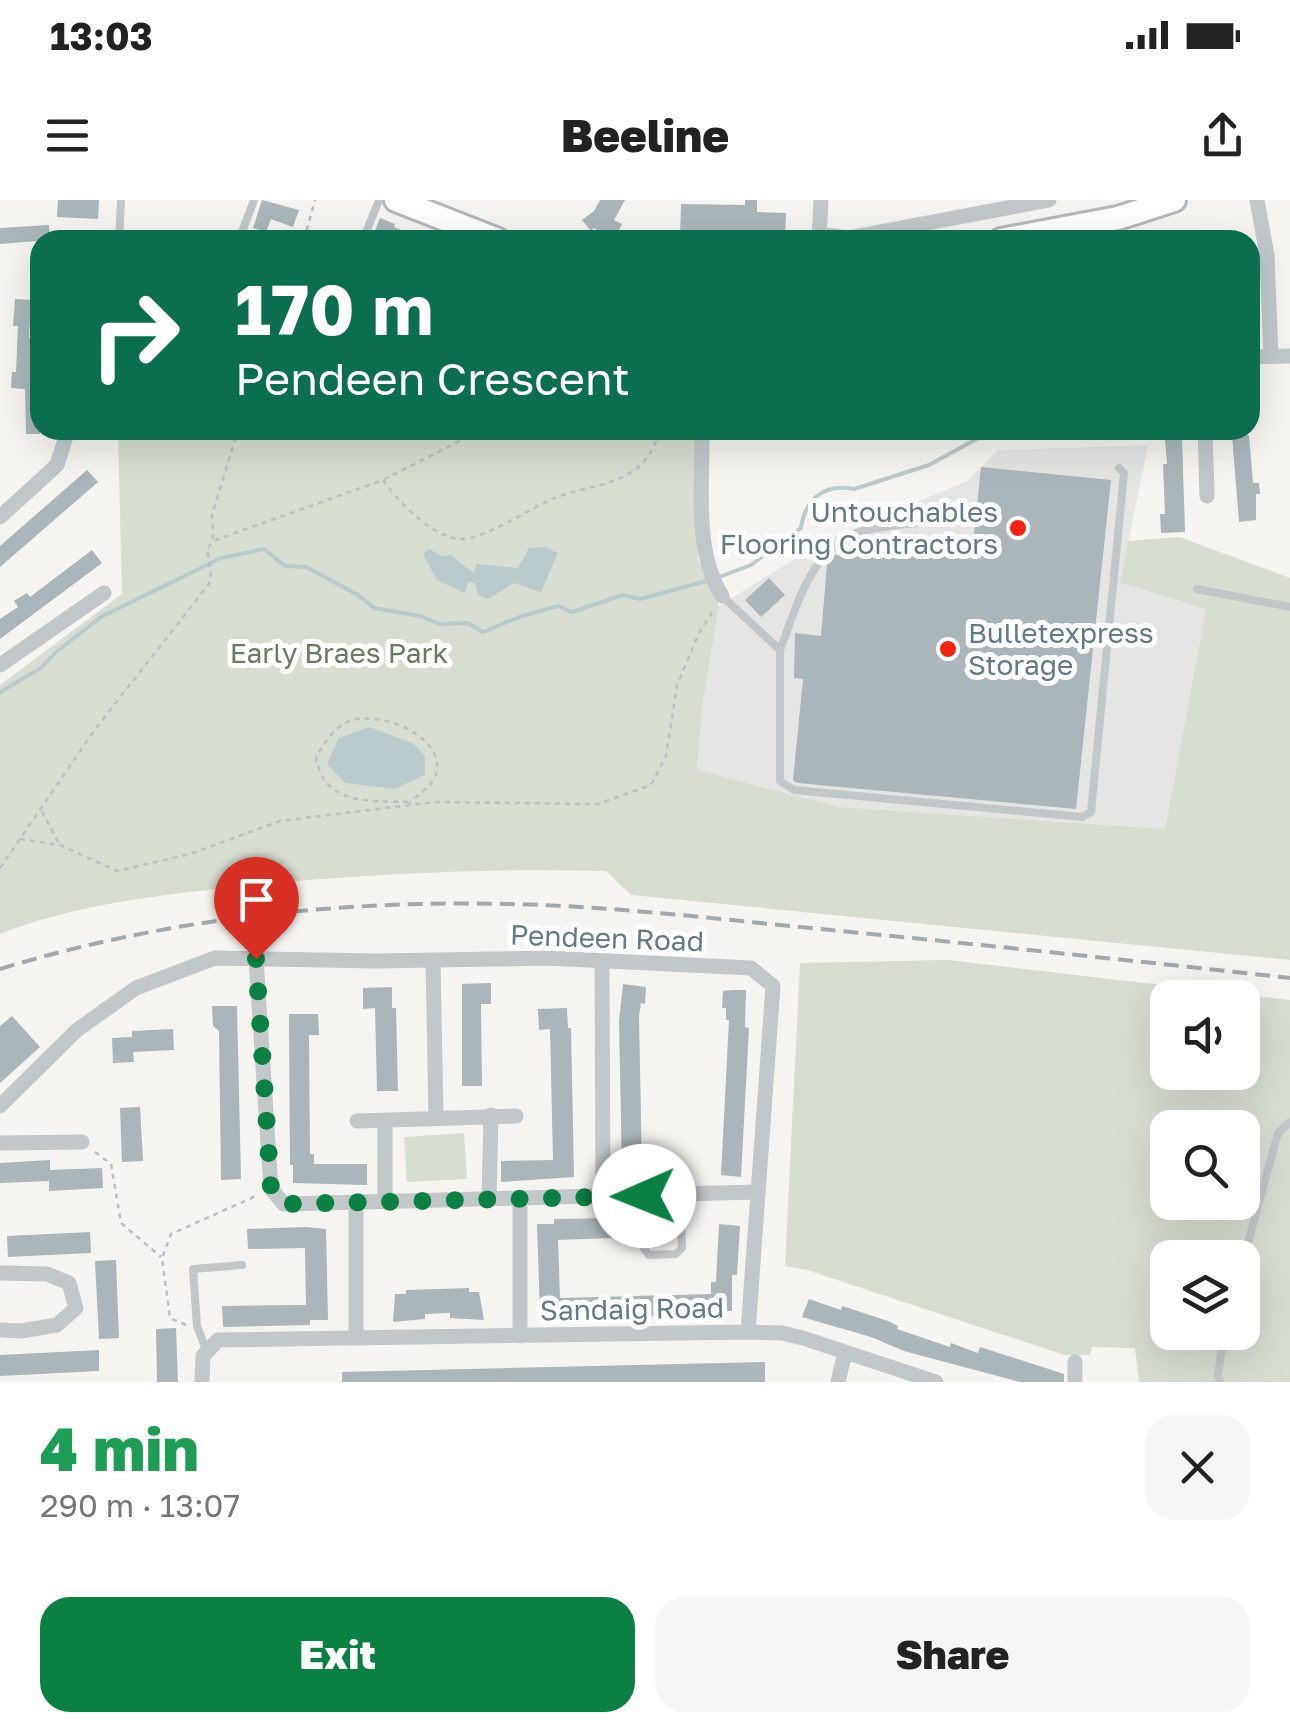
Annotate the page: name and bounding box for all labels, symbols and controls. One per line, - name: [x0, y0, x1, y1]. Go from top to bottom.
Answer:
- text: 13:03: [50, 13, 153, 58]
- icon: menu: [40, 108, 95, 163]
- text: Beeline: [561, 108, 729, 162]
- icon: share: [1195, 108, 1250, 163]
- text: 170 m: [235, 266, 433, 350]
- icon: right: [70, 270, 200, 400]
- text: Pendeen Crescent: [235, 351, 630, 405]
- place label: Untouchables Flooring Contractors: [720, 495, 998, 560]
- marker: Untouchables Flooring Contractors: [1007, 517, 1029, 539]
- place label: Bulletexpress Storage: [968, 616, 1154, 681]
- park label: Early Braes Park: [230, 636, 448, 669]
- marker: Bulletexpress Storage: [937, 638, 959, 660]
- pin: [214, 857, 299, 960]
- icon: arrive: [229, 872, 284, 927]
- street label: Pendeen Road: [509, 918, 705, 957]
- map controls: [1150, 980, 1260, 1350]
- button: sound: [1150, 980, 1260, 1090]
- button: search: [1150, 1110, 1260, 1220]
- position arrow: [592, 1144, 696, 1248]
- button: layers: [1150, 1240, 1260, 1350]
- street label: Sandaig Road: [540, 1290, 724, 1327]
- text: 4 min: [40, 1412, 199, 1484]
- button: close: [1145, 1415, 1250, 1520]
- text: 290 m · 13:07: [40, 1486, 240, 1524]
- button: Exit: [40, 1597, 635, 1712]
- button: Share: [655, 1597, 1250, 1712]

